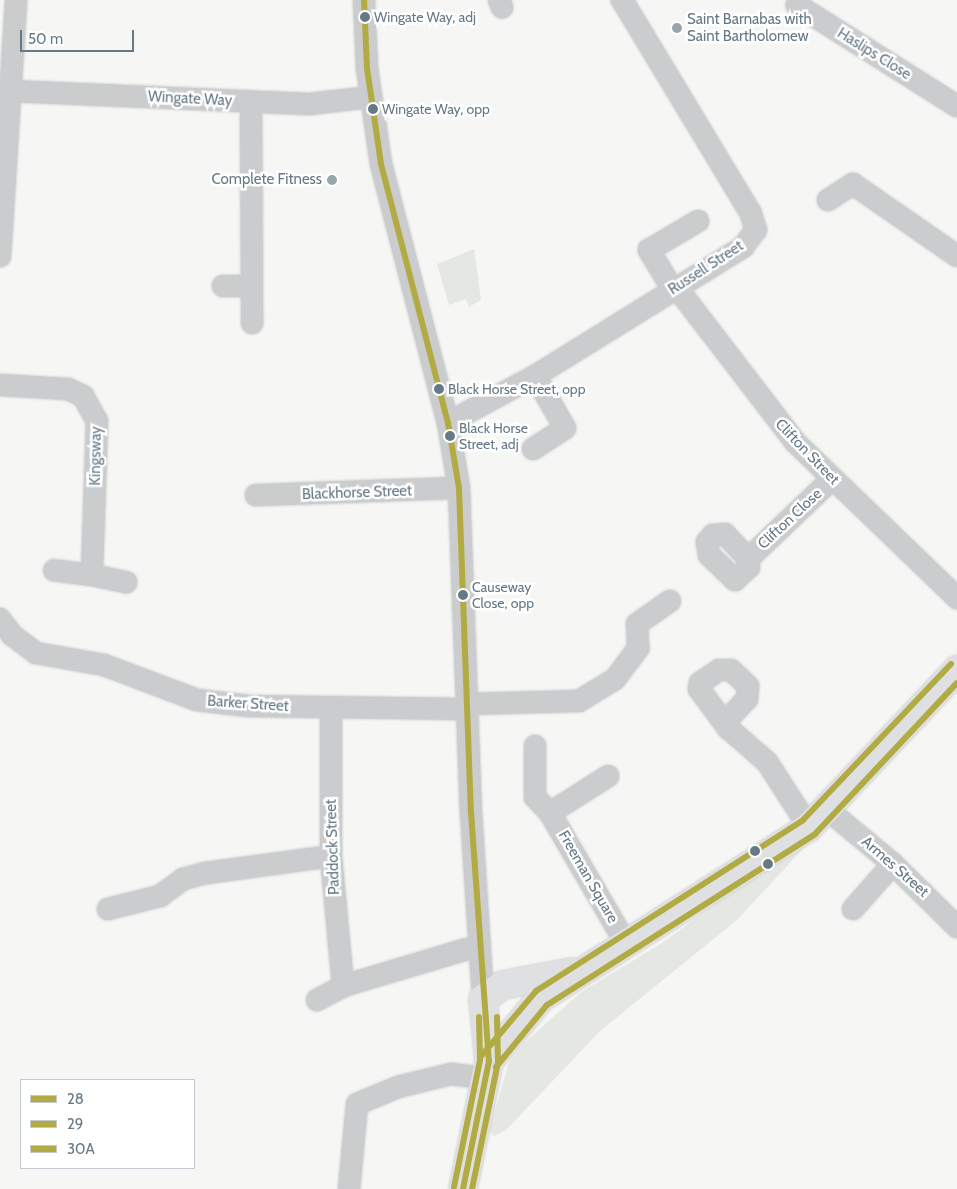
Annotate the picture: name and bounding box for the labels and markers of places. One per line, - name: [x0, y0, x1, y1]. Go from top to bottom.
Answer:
- place label: Wingate Way, adj: [374, 9, 476, 25]
- place label: Saint Barnabas with Saint Bartholomew: [687, 10, 812, 45]
- marker: Wingate Way, adj: [360, 12, 370, 22]
- marker: Saint Barnabas with Saint Bartholomew: [671, 22, 683, 34]
- place label: Wingate Way, opp: [382, 101, 490, 117]
- marker: Wingate Way, opp: [368, 104, 378, 114]
- place label: Complete Fitness: [212, 171, 322, 189]
- marker: Complete Fitness: [326, 174, 338, 186]
- place label: Black Horse Street, opp: [448, 381, 585, 397]
- marker: Black Horse Street, opp: [434, 384, 444, 394]
- place label: Black Horse Street, adj: [459, 420, 528, 452]
- marker: Black Horse Street, adj: [445, 431, 455, 441]
- place label: Causeway Close, opp: [472, 579, 534, 612]
- marker: Causeway Close, opp: [458, 590, 468, 600]
- unlabelled marker: [750, 846, 760, 856]
- unlabelled marker: [763, 859, 773, 869]

